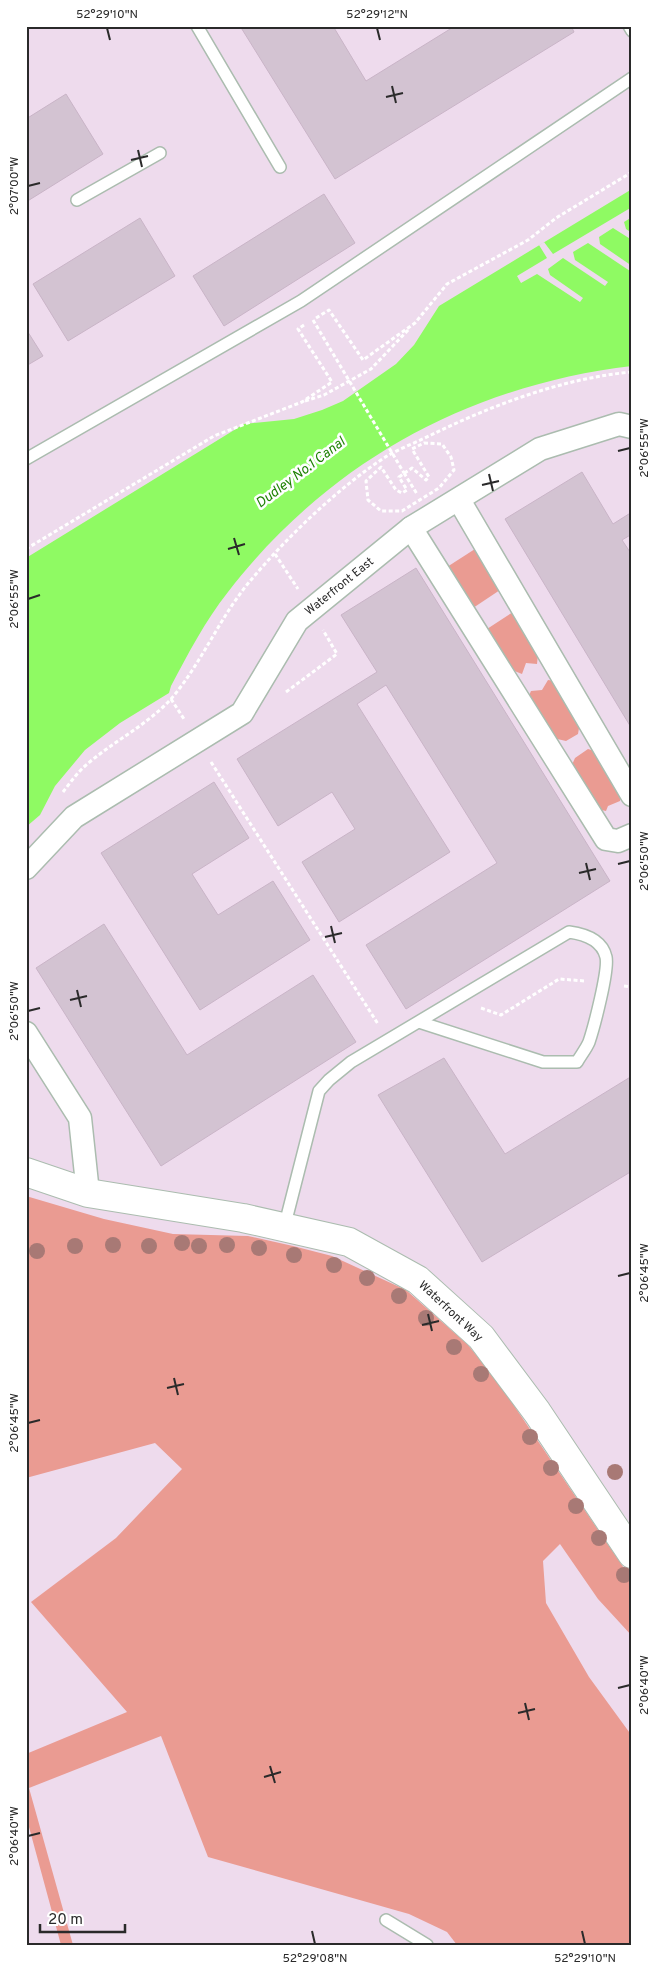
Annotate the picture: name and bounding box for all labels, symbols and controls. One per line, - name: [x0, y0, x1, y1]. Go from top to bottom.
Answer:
- text: 52°29'10"N: [76, 7, 138, 23]
- text: 52°29'12"N: [346, 7, 408, 23]
- text: 2°07'00"W: [7, 157, 23, 215]
- text: 2°06'55"W: [637, 418, 653, 478]
- water label: Dudley No.1 Canal: [253, 433, 350, 512]
- street label: Waterfront East: [302, 554, 377, 619]
- text: 2°06'55"W: [7, 569, 23, 629]
- text: 2°06'50"W: [637, 831, 653, 891]
- text: 2°06'50"W: [7, 981, 23, 1041]
- text: 2°06'45"W: [637, 1243, 653, 1303]
- street label: Waterfront Way: [415, 1278, 486, 1346]
- text: 2°06'45"W: [7, 1393, 23, 1453]
- text: 2°06'40"W: [637, 1655, 653, 1715]
- text: 2°06'40"W: [7, 1806, 23, 1866]
- scale bar: [40, 1901, 125, 1933]
- text: 20 m: [48, 1911, 83, 1930]
- text: 52°29'08"N: [282, 1951, 348, 1967]
- text: 52°29'10"N: [554, 1951, 616, 1967]

